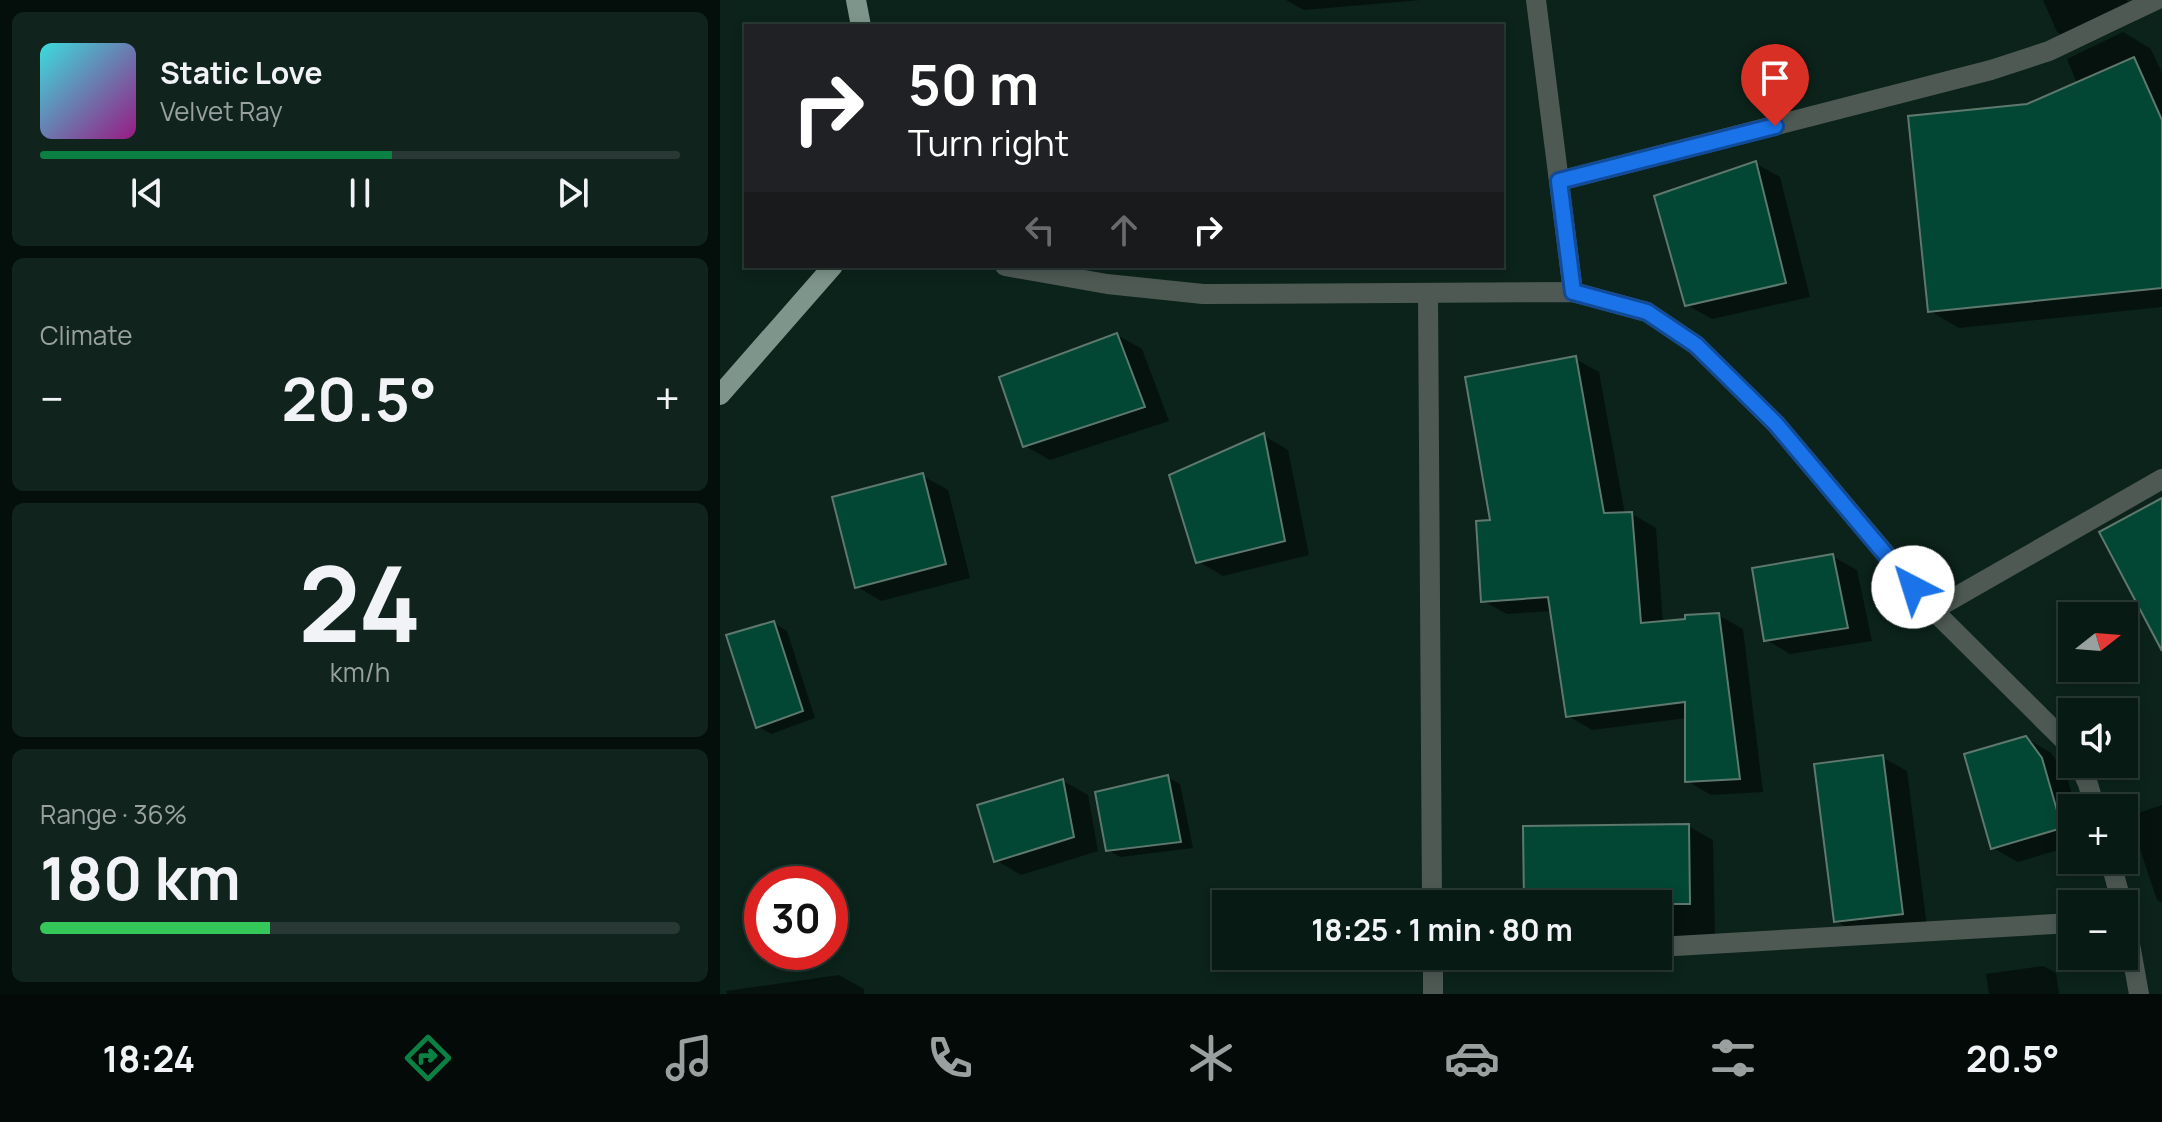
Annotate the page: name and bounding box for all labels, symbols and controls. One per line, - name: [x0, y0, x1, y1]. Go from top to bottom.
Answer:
- pin: [1741, 44, 1809, 126]
- text: 50 m: [908, 45, 1039, 122]
- text: Static Love: [160, 52, 323, 93]
- icon: right: [776, 56, 880, 160]
- icon: arrive: [1753, 56, 1797, 100]
- text: Velvet Ray: [160, 93, 283, 129]
- text: Turn right: [908, 118, 1069, 167]
- icon: previous: [125, 171, 169, 215]
- icon: pause: [338, 171, 382, 215]
- icon: next: [551, 171, 595, 215]
- icon: left: [1018, 208, 1062, 252]
- icon: ahead: [1102, 208, 1146, 252]
- icon: right: [1186, 208, 1230, 252]
- text: Climate: [40, 317, 132, 353]
- text: 20.5°: [281, 357, 437, 439]
- text: −: [40, 368, 64, 428]
- text: +: [655, 368, 680, 428]
- text: 24: [298, 531, 422, 673]
- position arrow: [1871, 545, 1955, 629]
- north arrow: [2058, 602, 2138, 682]
- map controls: [2058, 602, 2138, 970]
- text: km/h: [330, 654, 390, 690]
- button: sound: [2058, 698, 2138, 778]
- button: +: [2058, 794, 2138, 874]
- text: Range · 36%: [40, 796, 187, 832]
- text: 180 km: [40, 836, 241, 918]
- speed limit sign: 30: [744, 866, 848, 970]
- button: −: [2058, 890, 2138, 970]
- text: 18:25 · 1 min · 80 m: [1311, 909, 1573, 950]
- icon: directions: [400, 1030, 456, 1086]
- icon: music: [661, 1030, 717, 1086]
- icon: phone: [922, 1030, 978, 1086]
- icon: climate: [1183, 1030, 1239, 1086]
- icon: car: [1444, 1030, 1500, 1086]
- icon: filters: [1705, 1030, 1761, 1086]
- text: 18:24: [102, 1034, 195, 1083]
- text: 20.5°: [1966, 1034, 2059, 1083]

